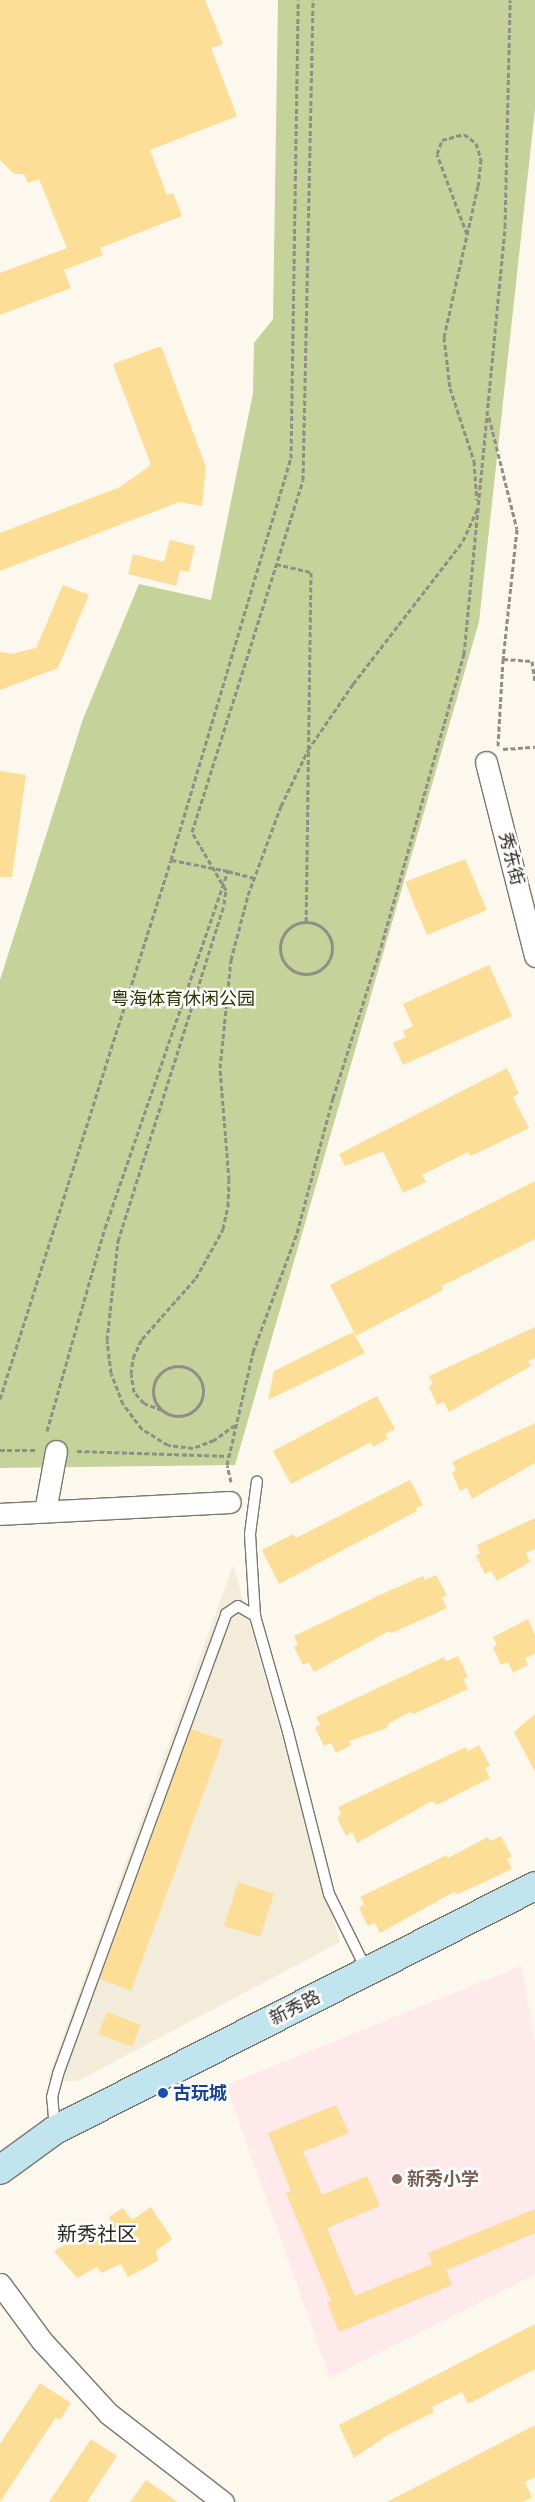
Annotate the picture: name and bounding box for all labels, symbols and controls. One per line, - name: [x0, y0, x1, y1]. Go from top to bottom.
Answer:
- street label: 秀东街: [494, 830, 528, 888]
- park label: 粤海体育休闲公园: [111, 988, 255, 1010]
- street label: 新秀路: [266, 1986, 324, 2030]
- place label: 古玩城: [173, 2082, 227, 2104]
- marker: 古玩城: [157, 2087, 169, 2099]
- place label: 新秀小学: [407, 2168, 479, 2190]
- marker: 新秀小学: [391, 2173, 403, 2185]
- district label: 新秀社区: [57, 2222, 137, 2246]

